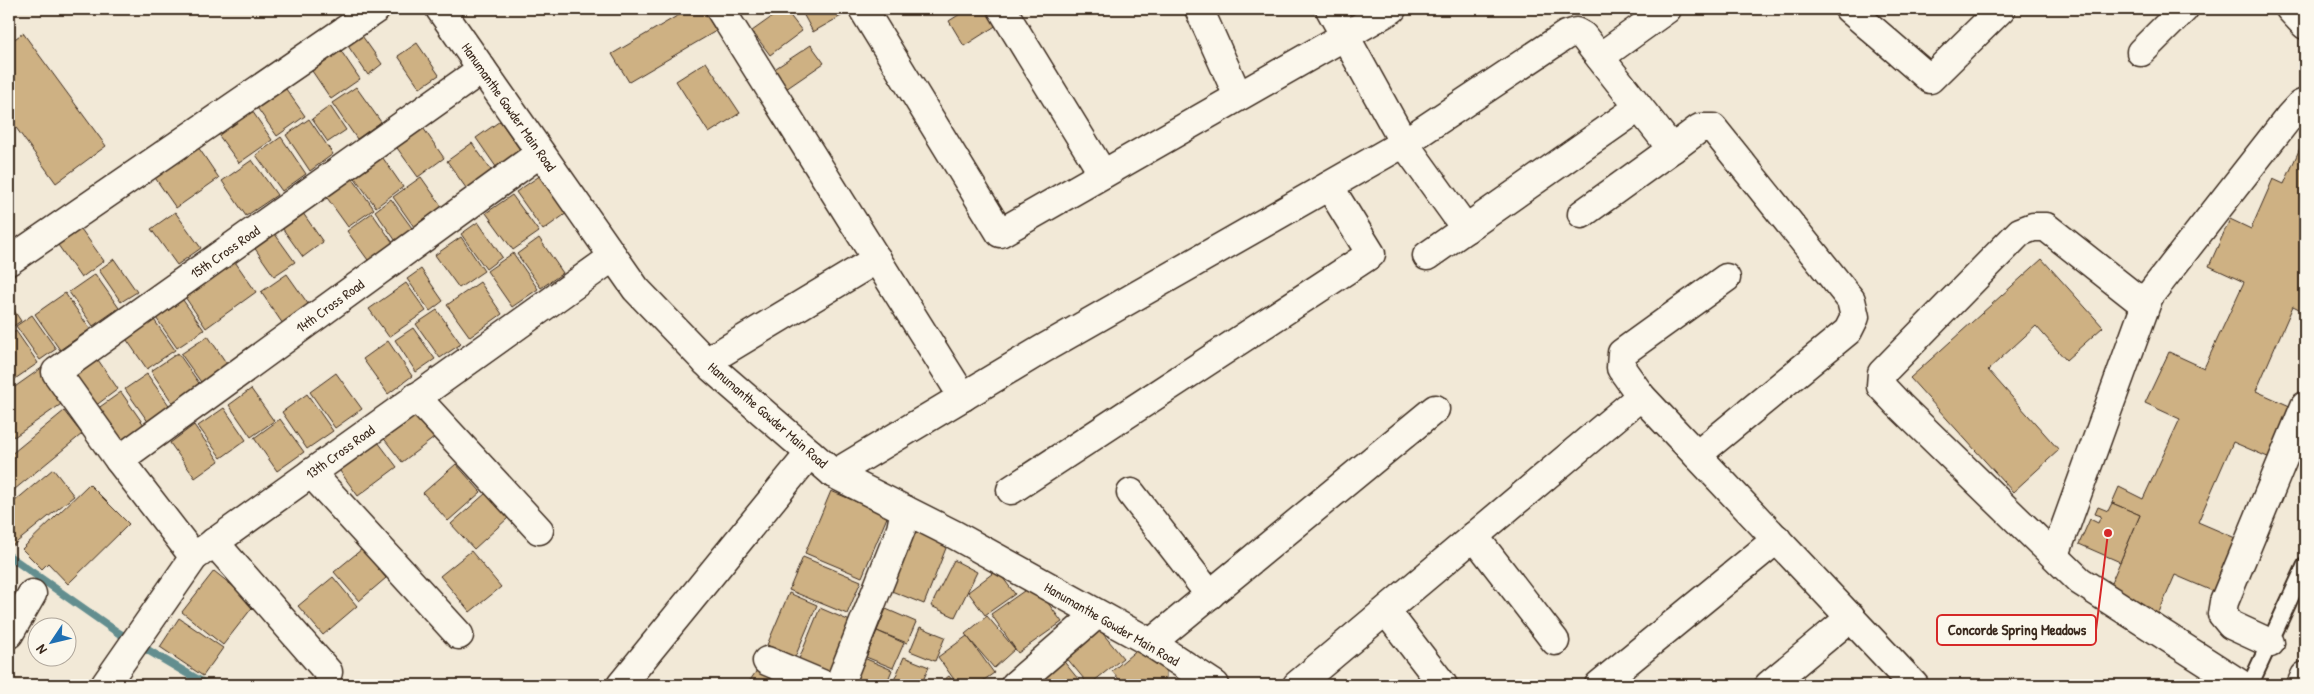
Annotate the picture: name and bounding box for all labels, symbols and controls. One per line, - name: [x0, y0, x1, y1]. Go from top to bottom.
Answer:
- street label: Hanumanthe Gowder Main Road: [458, 39, 561, 175]
- street label: 15th Cross Road: [186, 220, 264, 282]
- street label: 14th Cross Road: [292, 274, 368, 337]
- street label: Hanumanthe Gowder Main Road: [704, 357, 833, 472]
- street label: 13th Cross Road: [301, 420, 378, 483]
- street label: Hanumanthe Gowder Main Road: [1041, 577, 1184, 670]
- callout: Concorde Spring Meadows: [1937, 615, 2096, 645]
- north arrow: [28, 616, 78, 666]
- text: Concorde Spring Meadows: [1948, 619, 2087, 641]
- text: N: [31, 641, 51, 658]

